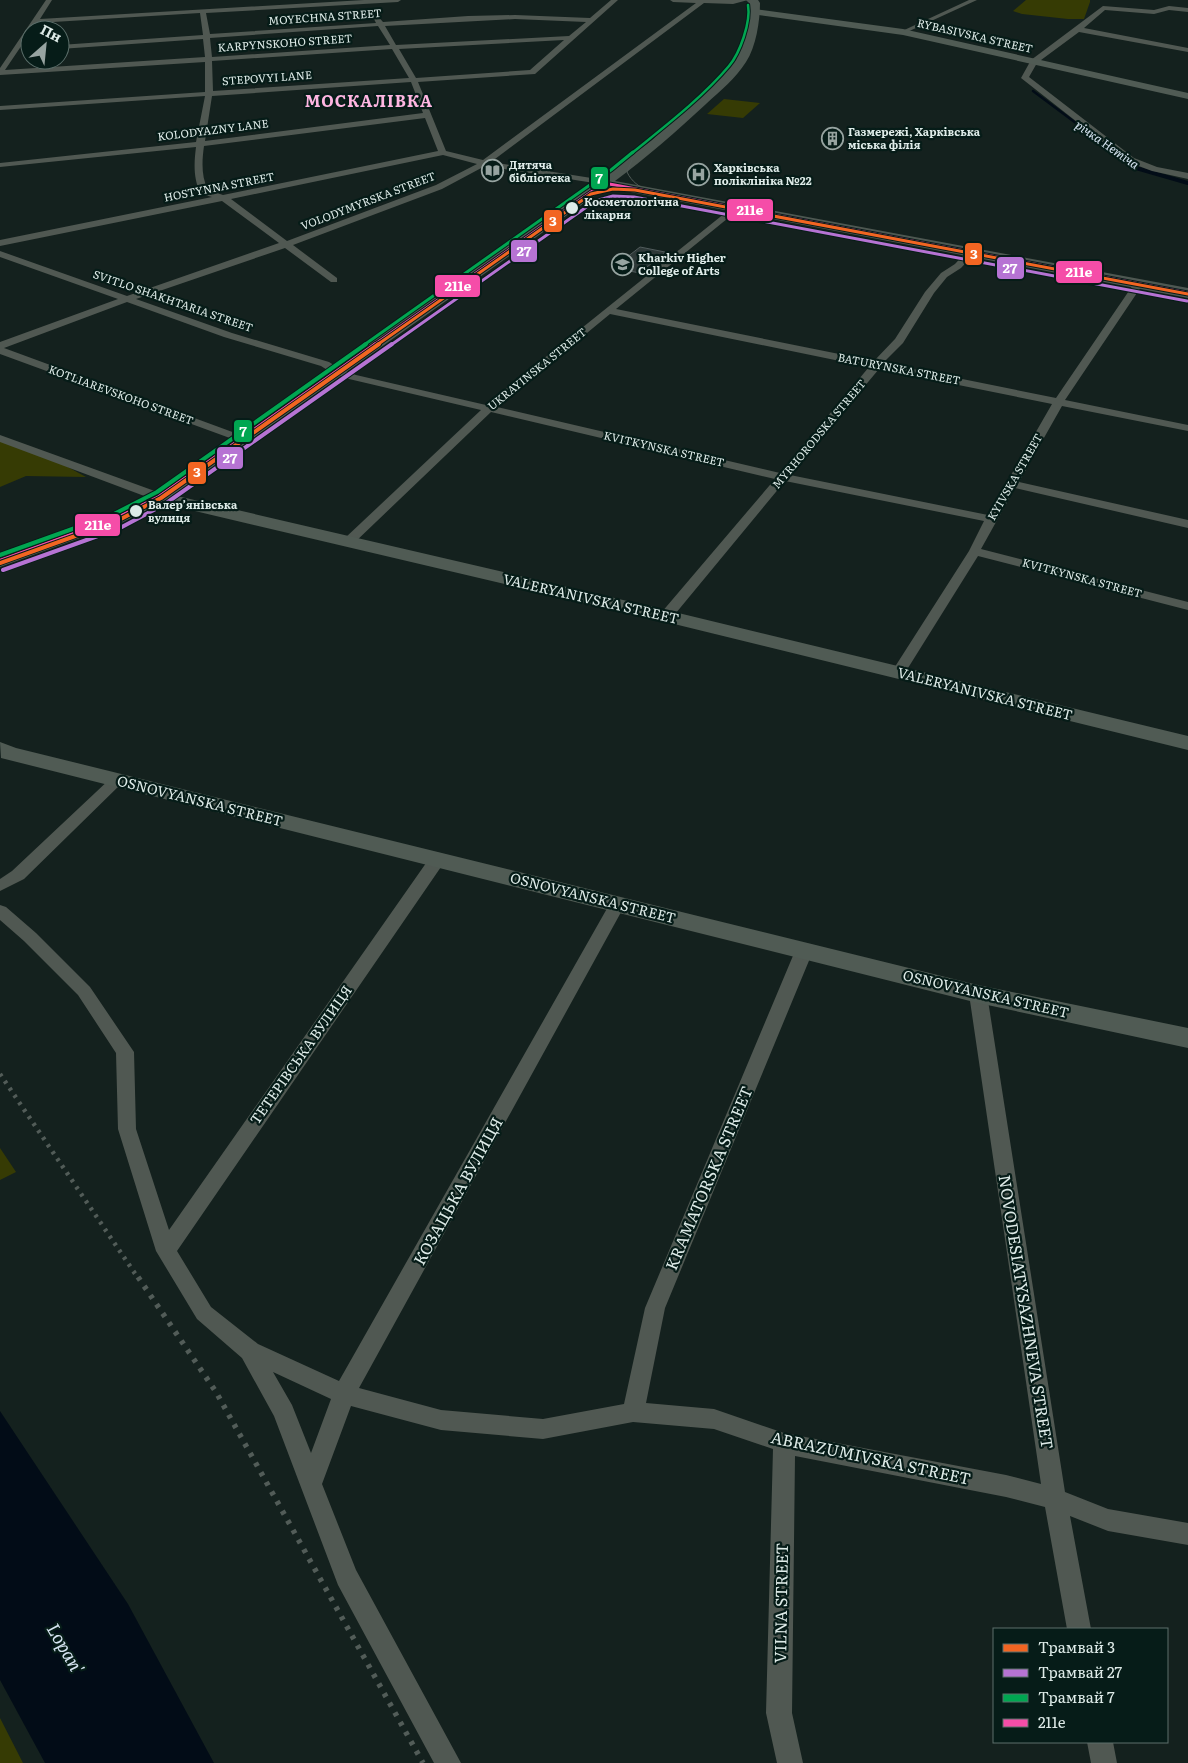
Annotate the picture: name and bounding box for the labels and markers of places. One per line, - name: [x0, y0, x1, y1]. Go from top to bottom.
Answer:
- place label: Газмережі, Харківська міська філія: [848, 123, 981, 152]
- building icon: Газмережі, Харківська міська філія: [820, 126, 844, 150]
- place label: Дитяча бібліотека: [509, 156, 571, 185]
- library icon: Дитяча бібліотека: [481, 159, 505, 183]
- place label: Харківська поліклініка №22: [714, 159, 812, 188]
- hospital icon: Харківська поліклініка №22: [686, 162, 710, 186]
- place label: Косметологічна лікарня: [584, 193, 679, 222]
- marker: Косметологічна лікарня: [564, 200, 580, 216]
- place label: Kharkiv Higher College of Arts: [638, 249, 726, 278]
- school or university icon: Kharkiv Higher College of Arts: [610, 252, 634, 276]
- place label: Валер’янівська вулиця: [148, 496, 238, 525]
- marker: Валер’янівська вулиця: [128, 503, 144, 519]

